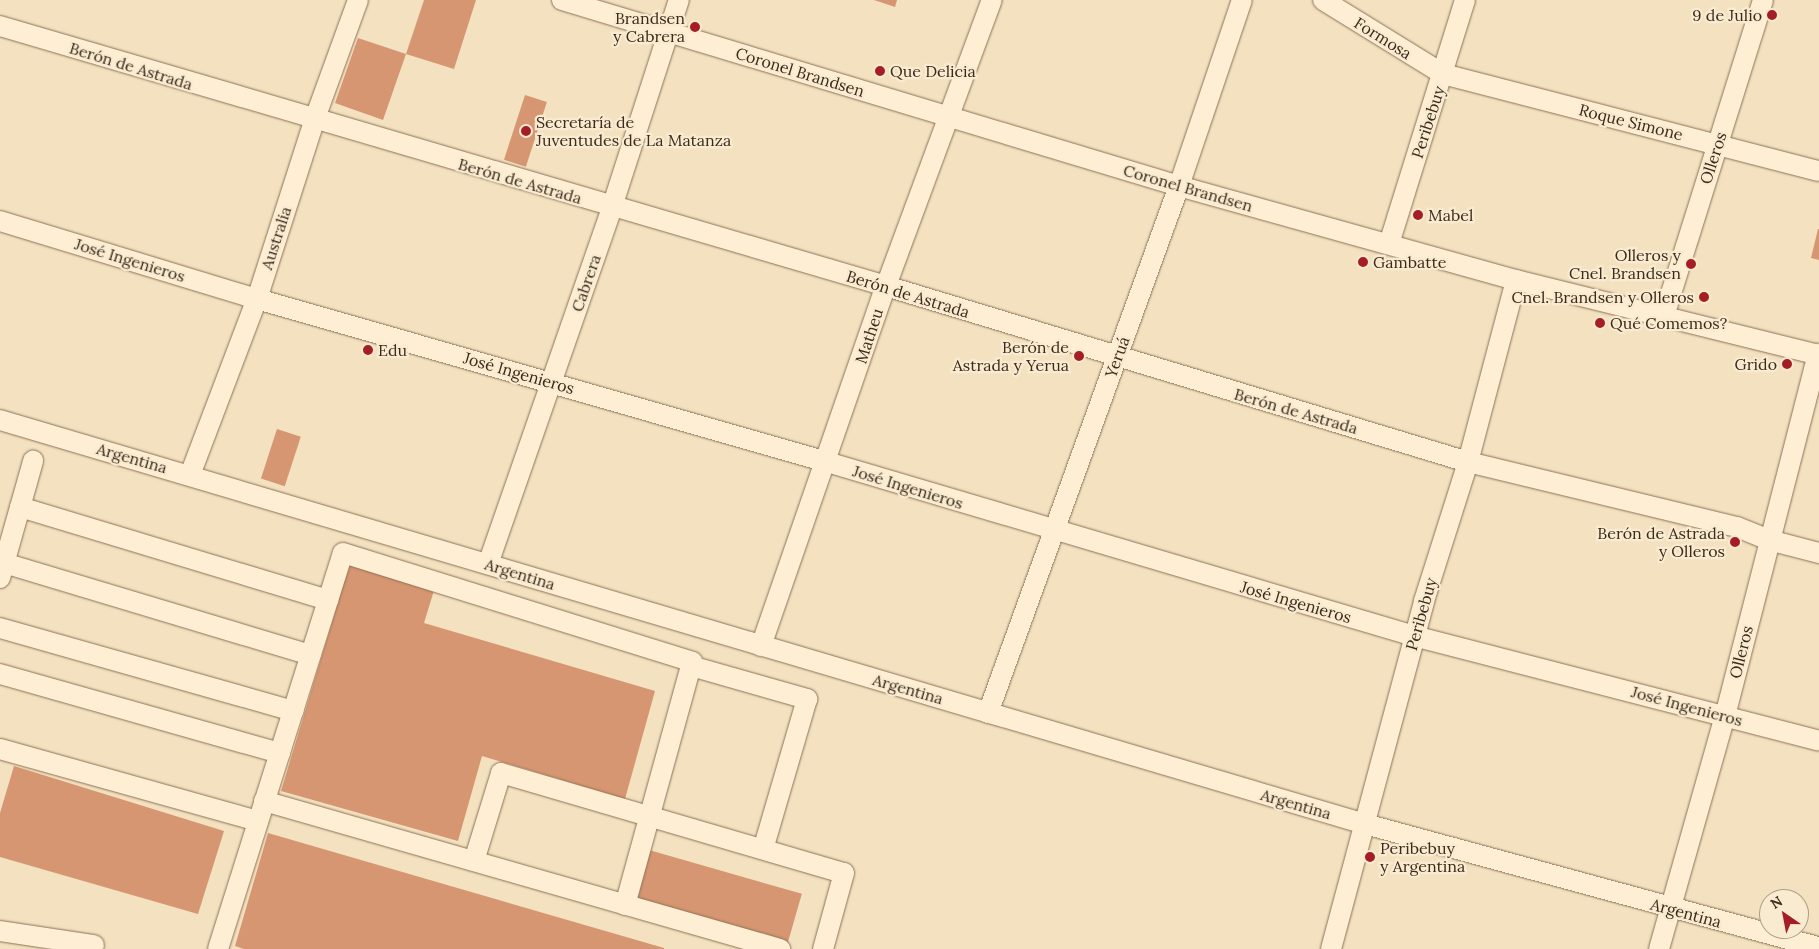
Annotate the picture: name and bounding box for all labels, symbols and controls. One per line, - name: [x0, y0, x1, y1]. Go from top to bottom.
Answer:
- place label: 9 de Julio: [1692, 5, 1762, 25]
- place label: Brandsen y Cabrera: [613, 8, 685, 46]
- marker: 9 de Julio: [1766, 9, 1778, 21]
- street label: Formosa: [1351, 13, 1415, 63]
- marker: Brandsen y Cabrera: [689, 21, 701, 33]
- street label: Berón de Astrada: [67, 38, 195, 94]
- street label: Coronel Brandsen: [733, 43, 867, 101]
- place label: Que Delicia: [890, 61, 976, 81]
- marker: Que Delicia: [874, 65, 886, 77]
- street label: Peribebuy: [1407, 83, 1449, 161]
- street label: Roque Simone: [1577, 100, 1685, 144]
- place label: Secretaría de Juventudes de La Matanza: [536, 112, 731, 150]
- marker: Secretaría de Juventudes de La Matanza: [520, 125, 532, 137]
- street label: Olleros: [1696, 130, 1730, 186]
- street label: Berón de Astrada: [456, 154, 584, 208]
- street label: Coronel Brandsen: [1121, 160, 1255, 216]
- street label: Australia: [257, 204, 295, 272]
- place label: Mabel: [1428, 205, 1473, 225]
- marker: Mabel: [1412, 209, 1424, 221]
- street label: José Ingenieros: [73, 234, 187, 286]
- place label: Olleros y Cnel. Brandsen: [1569, 245, 1681, 283]
- street label: Cabrera: [567, 252, 605, 314]
- place label: Gambatte: [1373, 252, 1446, 272]
- marker: Gambatte: [1357, 256, 1369, 268]
- marker: Olleros y Cnel. Brandsen: [1685, 258, 1697, 270]
- street label: Berón de Astrada: [844, 266, 972, 322]
- place label: Cnel. Brandsen y Olleros: [1511, 287, 1694, 307]
- marker: Cnel. Brandsen y Olleros: [1698, 291, 1710, 303]
- street label: Matheu: [851, 306, 887, 366]
- place label: Qué Comemos?: [1610, 313, 1727, 333]
- marker: Qué Comemos?: [1594, 317, 1606, 329]
- street label: Yeruá: [1101, 334, 1133, 380]
- place label: Berón de Astrada y Yerua: [953, 337, 1069, 375]
- place label: Edu: [378, 340, 407, 360]
- marker: Edu: [362, 344, 374, 356]
- street label: José Ingenieros: [461, 348, 577, 398]
- marker: Berón de Astrada y Yerua: [1073, 350, 1085, 362]
- place label: Grido: [1734, 354, 1777, 374]
- marker: Grido: [1781, 358, 1793, 370]
- street label: Berón de Astrada: [1232, 384, 1360, 438]
- street label: Argentina: [94, 439, 170, 477]
- street label: José Ingenieros: [851, 461, 965, 513]
- place label: Berón de Astrada y Olleros: [1597, 523, 1725, 561]
- marker: Berón de Astrada y Olleros: [1729, 536, 1741, 548]
- street label: Argentina: [483, 554, 557, 594]
- street label: Peribebuy: [1401, 575, 1441, 653]
- street label: José Ingenieros: [1238, 577, 1354, 627]
- street label: Olleros: [1725, 624, 1757, 680]
- street label: Argentina: [870, 670, 946, 708]
- street label: José Ingenieros: [1629, 682, 1745, 730]
- street label: Argentina: [1258, 785, 1334, 823]
- place label: Peribebuy y Argentina: [1380, 838, 1465, 876]
- marker: Peribebuy y Argentina: [1364, 851, 1376, 863]
- north arrow: [1759, 889, 1809, 939]
- text: N: [1767, 892, 1786, 913]
- street label: Argentina: [1648, 894, 1724, 932]

